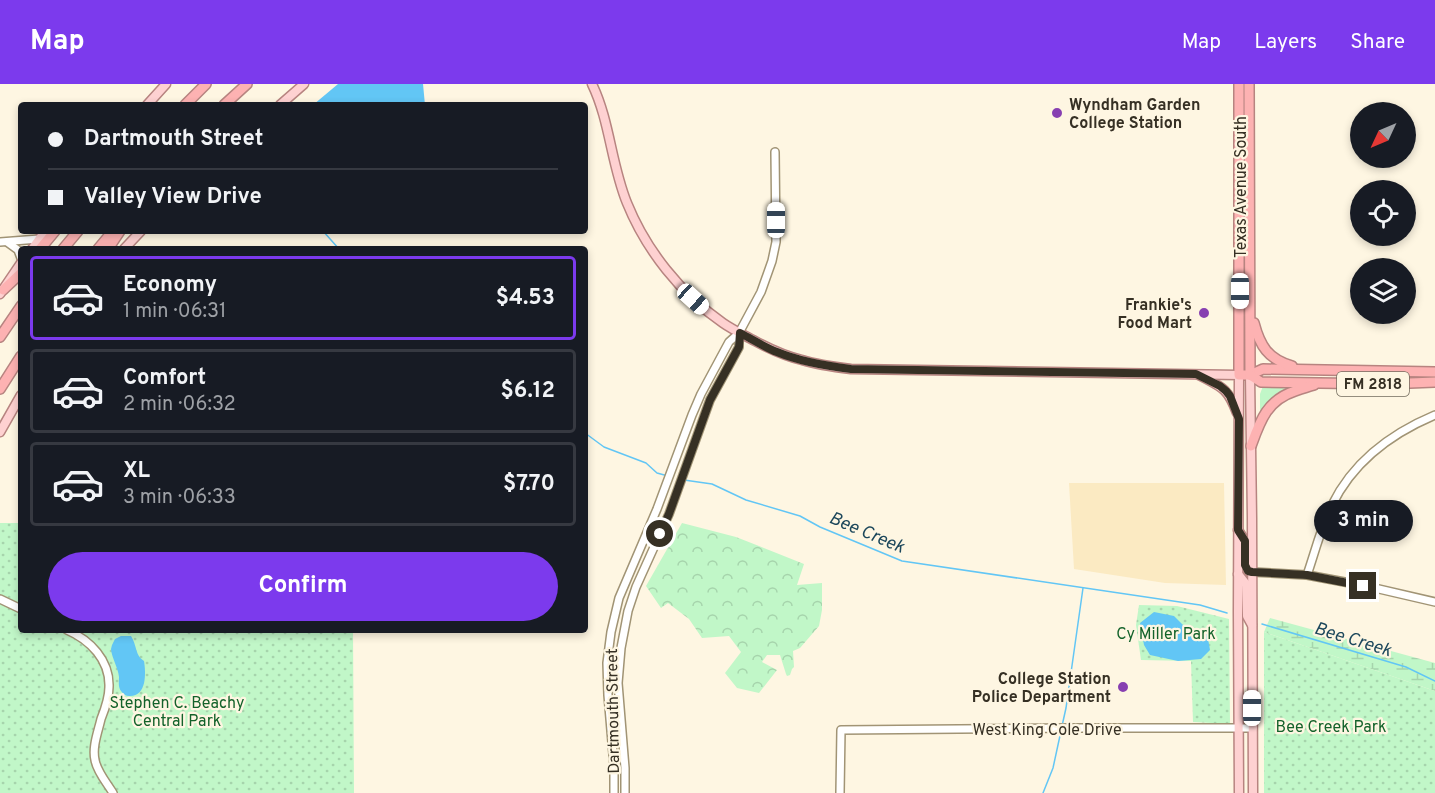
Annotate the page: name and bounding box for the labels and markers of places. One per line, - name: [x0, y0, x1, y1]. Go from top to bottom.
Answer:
- place label: Wyndham Garden College Station: [1069, 96, 1200, 134]
- marker: Wyndham Garden College Station: [1050, 106, 1064, 120]
- place label: Frankie's Food Mart: [1117, 296, 1192, 334]
- marker: Frankie's Food Mart: [1197, 306, 1211, 320]
- place label: College Station Police Department: [972, 670, 1111, 708]
- marker: College Station Police Department: [1116, 680, 1130, 694]

